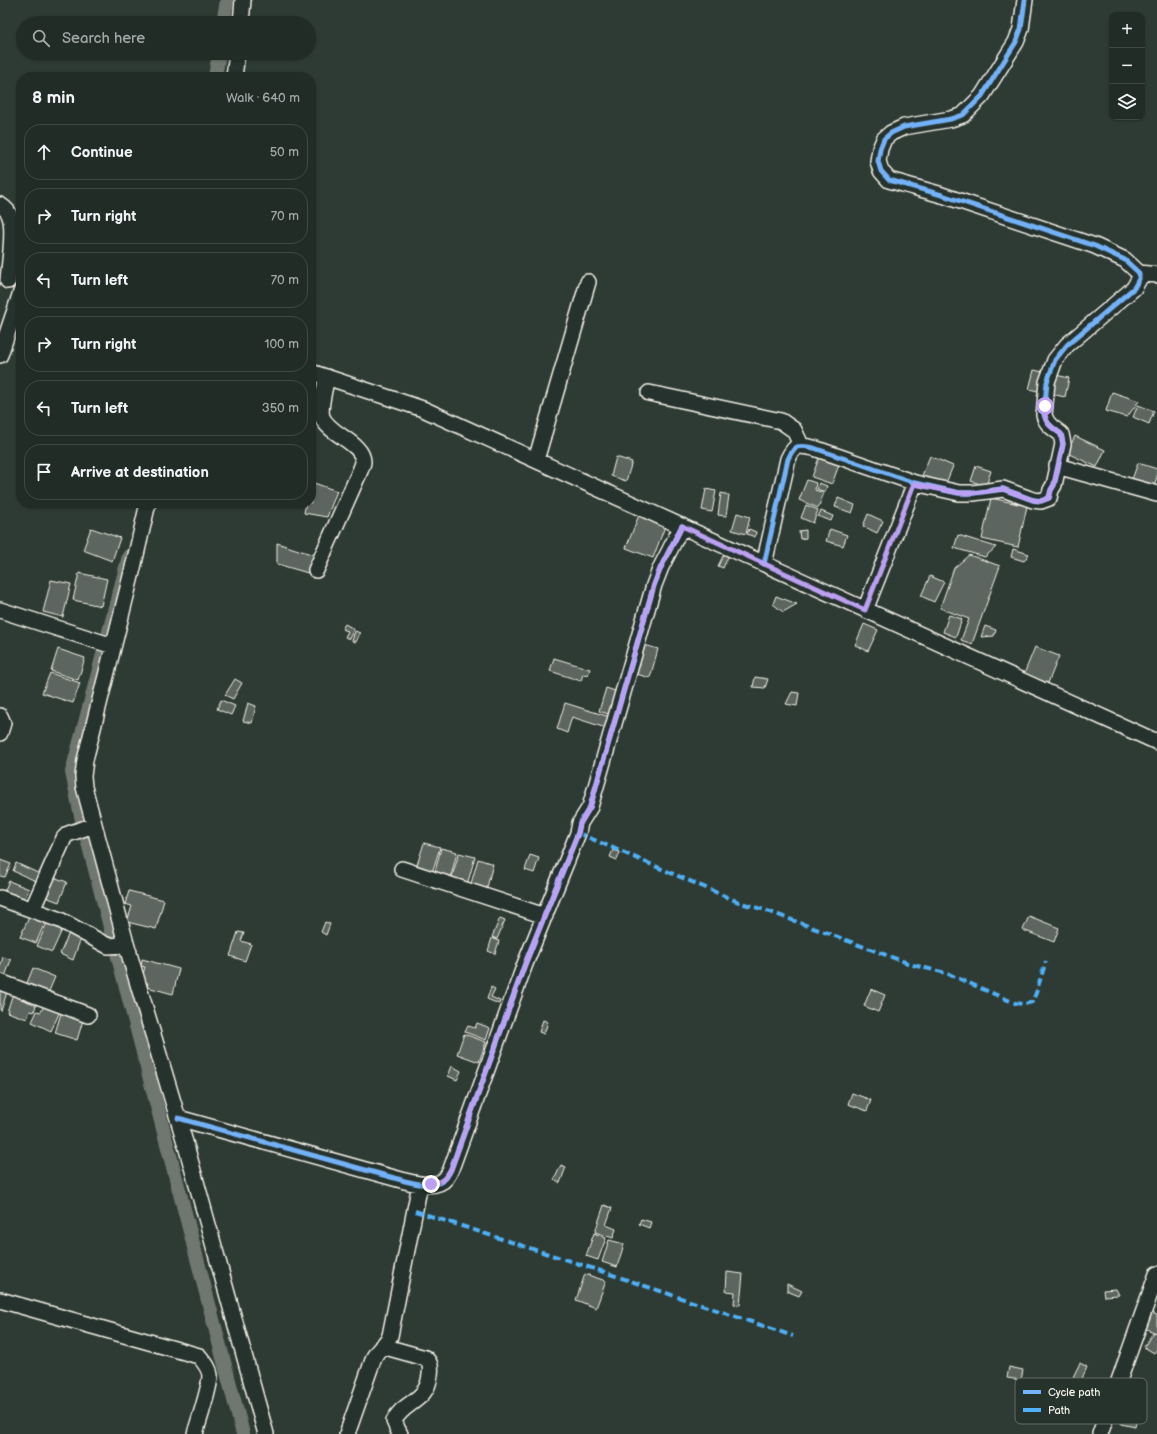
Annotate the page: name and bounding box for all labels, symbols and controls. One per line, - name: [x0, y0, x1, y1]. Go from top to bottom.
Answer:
- map controls: [1109, 12, 1145, 120]
- button: +: [1109, 12, 1145, 48]
- search box: [16, 16, 316, 60]
- icon: search: [30, 27, 52, 49]
- text: Search here: [62, 29, 145, 48]
- button: −: [1109, 48, 1145, 84]
- button: layers: [1109, 84, 1145, 120]
- text: 8 min: [32, 88, 75, 108]
- text: Walk · 640 m: [226, 90, 300, 106]
- icon: ahead: [33, 141, 55, 163]
- text: Continue: [71, 143, 133, 162]
- text: 50 m: [270, 144, 299, 160]
- icon: right: [33, 205, 55, 227]
- text: Turn right: [71, 207, 136, 226]
- text: 70 m: [271, 208, 299, 224]
- icon: left: [33, 269, 55, 291]
- text: Turn left: [71, 271, 128, 290]
- text: 70 m: [271, 272, 299, 288]
- icon: right: [33, 333, 55, 355]
- text: Turn right: [71, 335, 136, 354]
- text: 100 m: [264, 336, 299, 352]
- icon: left: [33, 397, 55, 419]
- route start: [1036, 397, 1054, 415]
- text: Turn left: [71, 399, 128, 418]
- text: 350 m: [262, 400, 299, 416]
- icon: arrive: [33, 461, 55, 483]
- text: Arrive at destination: [71, 463, 209, 482]
- route end: [422, 1175, 440, 1193]
- legend: [1015, 1378, 1147, 1424]
- text: Cycle path: [1048, 1386, 1100, 1399]
- text: Path: [1048, 1404, 1070, 1417]

